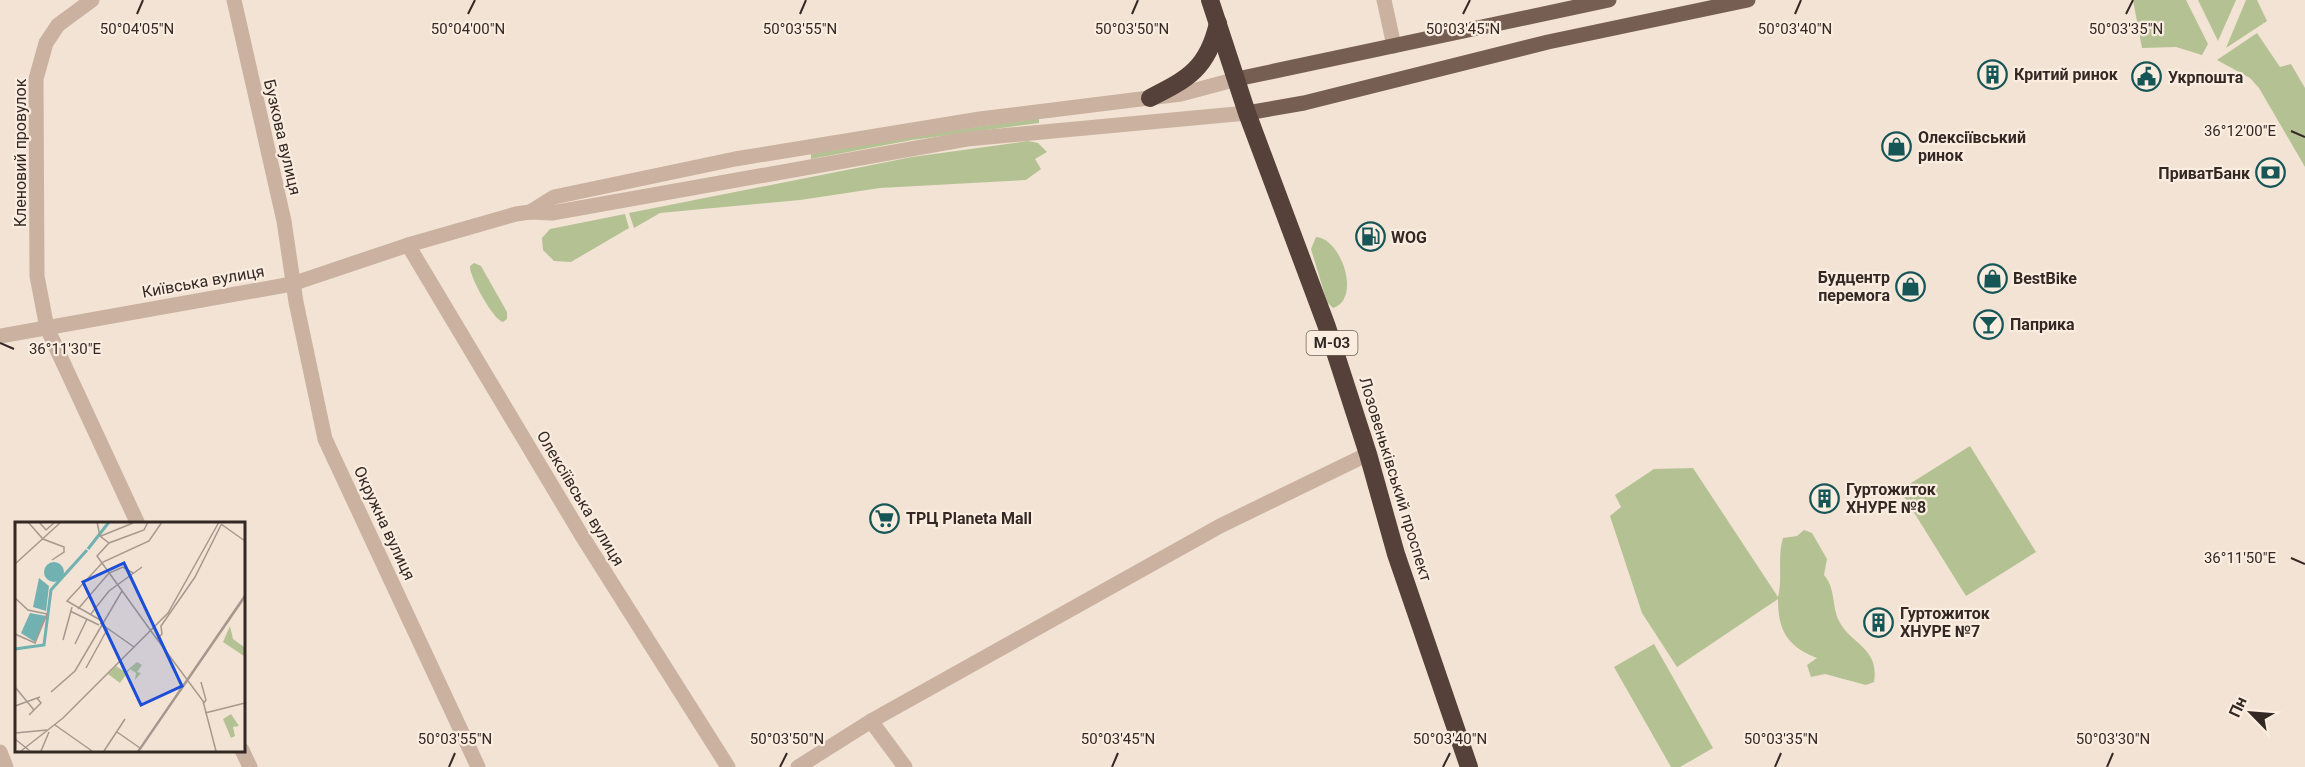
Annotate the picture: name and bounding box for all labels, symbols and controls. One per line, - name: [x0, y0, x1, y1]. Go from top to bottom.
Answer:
- text: 50°04'05"N: [100, 20, 174, 38]
- text: 50°04'00"N: [431, 20, 505, 38]
- text: 50°03'55"N: [763, 20, 837, 38]
- text: 50°03'50"N: [1095, 20, 1169, 38]
- text: 50°03'45"N: [1426, 20, 1500, 38]
- text: 50°03'40"N: [1758, 20, 1832, 38]
- text: 50°03'35"N: [2089, 20, 2163, 38]
- building icon: Критий ринок: [1977, 58, 2009, 90]
- public building icon: Укрпошта: [2131, 61, 2163, 93]
- place label: Критий ринок: [2014, 65, 2119, 84]
- place label: Укрпошта: [2168, 68, 2244, 87]
- street label: Бузкова вулиця: [260, 77, 305, 197]
- street label: Кленовий провулок: [11, 78, 30, 227]
- text: 36°12'00"E: [2204, 122, 2277, 140]
- place label: Олексіївський ринок: [1918, 128, 2026, 165]
- shop icon: Олексіївський ринок: [1881, 130, 1913, 162]
- bank icon: ПриватБанк: [2255, 157, 2287, 189]
- place label: ПриватБанк: [2158, 164, 2251, 183]
- fuel station icon: WOG: [1354, 221, 1386, 253]
- place label: WOG: [1391, 228, 1427, 247]
- street label: Київська вулиця: [140, 261, 266, 302]
- shop icon: BestBike: [1976, 262, 2008, 294]
- place label: Будцентр перемога: [1818, 268, 1890, 305]
- place label: BestBike: [2013, 269, 2077, 288]
- shop icon: Будцентр перемога: [1895, 270, 1927, 302]
- bar icon: Паприка: [1973, 308, 2005, 340]
- place label: Паприка: [2010, 315, 2075, 334]
- road number: М-03: [1306, 331, 1358, 355]
- text: 36°11'30"E: [29, 340, 102, 358]
- street label: Лозовеньківський проспект: [1355, 375, 1436, 584]
- street label: Олексіївська вулиця: [533, 427, 628, 569]
- street label: Окружна вулиця: [350, 463, 419, 583]
- place label: Гуртожиток ХНУРЕ №8: [1846, 480, 1937, 517]
- building icon: Гуртожиток ХНУРЕ №8: [1809, 482, 1841, 514]
- supermarket icon: ТРЦ Planeta Mall: [869, 502, 901, 534]
- place label: ТРЦ Planeta Mall: [906, 509, 1032, 528]
- inset map: [15, 522, 244, 752]
- text: 36°11'50"E: [2204, 549, 2277, 567]
- place label: Гуртожиток ХНУРЕ №7: [1900, 604, 1991, 641]
- building icon: Гуртожиток ХНУРЕ №7: [1863, 606, 1895, 638]
- north arrow: [2221, 683, 2281, 743]
- text: Пн: [2225, 694, 2251, 720]
- text: 50°03'55"N: [418, 730, 492, 748]
- text: 50°03'50"N: [750, 730, 824, 748]
- text: 50°03'45"N: [1081, 730, 1155, 748]
- text: 50°03'40"N: [1413, 730, 1487, 748]
- text: 50°03'35"N: [1744, 730, 1818, 748]
- text: 50°03'30"N: [2076, 730, 2150, 748]

